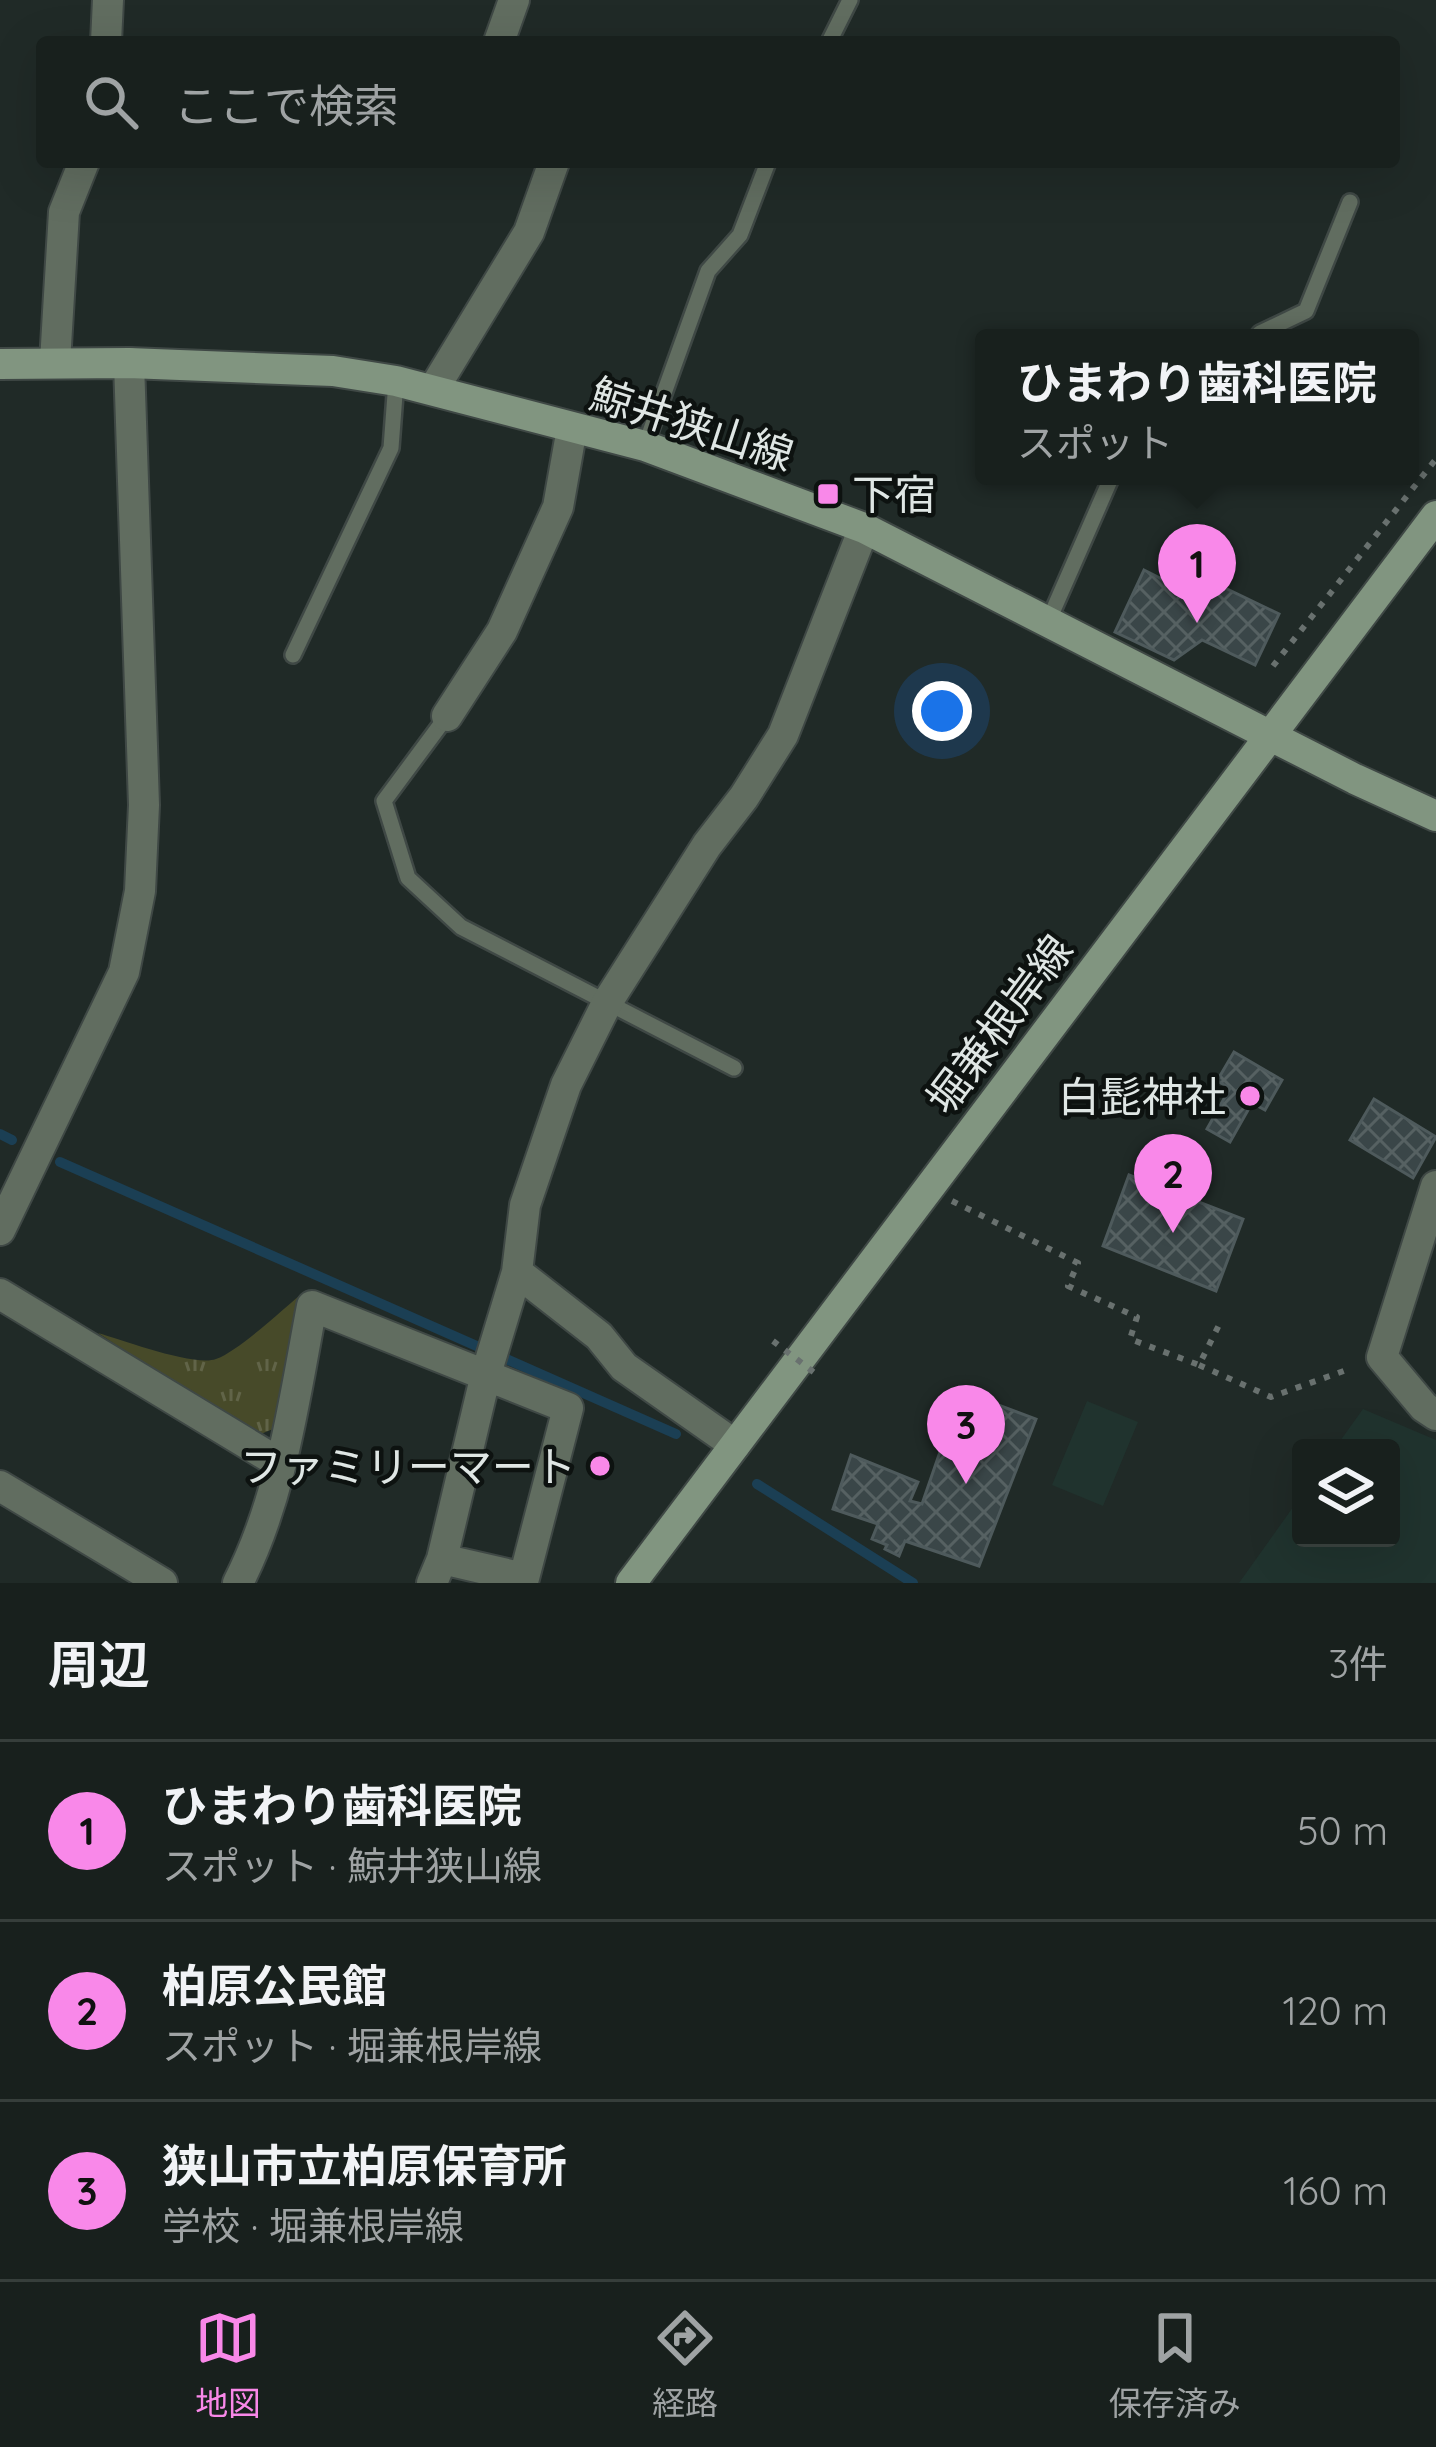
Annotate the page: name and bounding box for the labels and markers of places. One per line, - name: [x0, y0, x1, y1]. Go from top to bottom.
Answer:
- place label: 下宿: [852, 468, 936, 521]
- marker: 下宿: [815, 481, 841, 507]
- pin: 1: [1158, 524, 1236, 623]
- place label: 白髭神社: [1058, 1070, 1226, 1123]
- marker: 白髭神社: [1237, 1083, 1263, 1109]
- pin: 2: [1134, 1134, 1212, 1233]
- pin: 3: [927, 1385, 1005, 1484]
- place label: ファミリーマート: [240, 1440, 576, 1493]
- marker: ファミリーマート: [587, 1453, 613, 1479]

